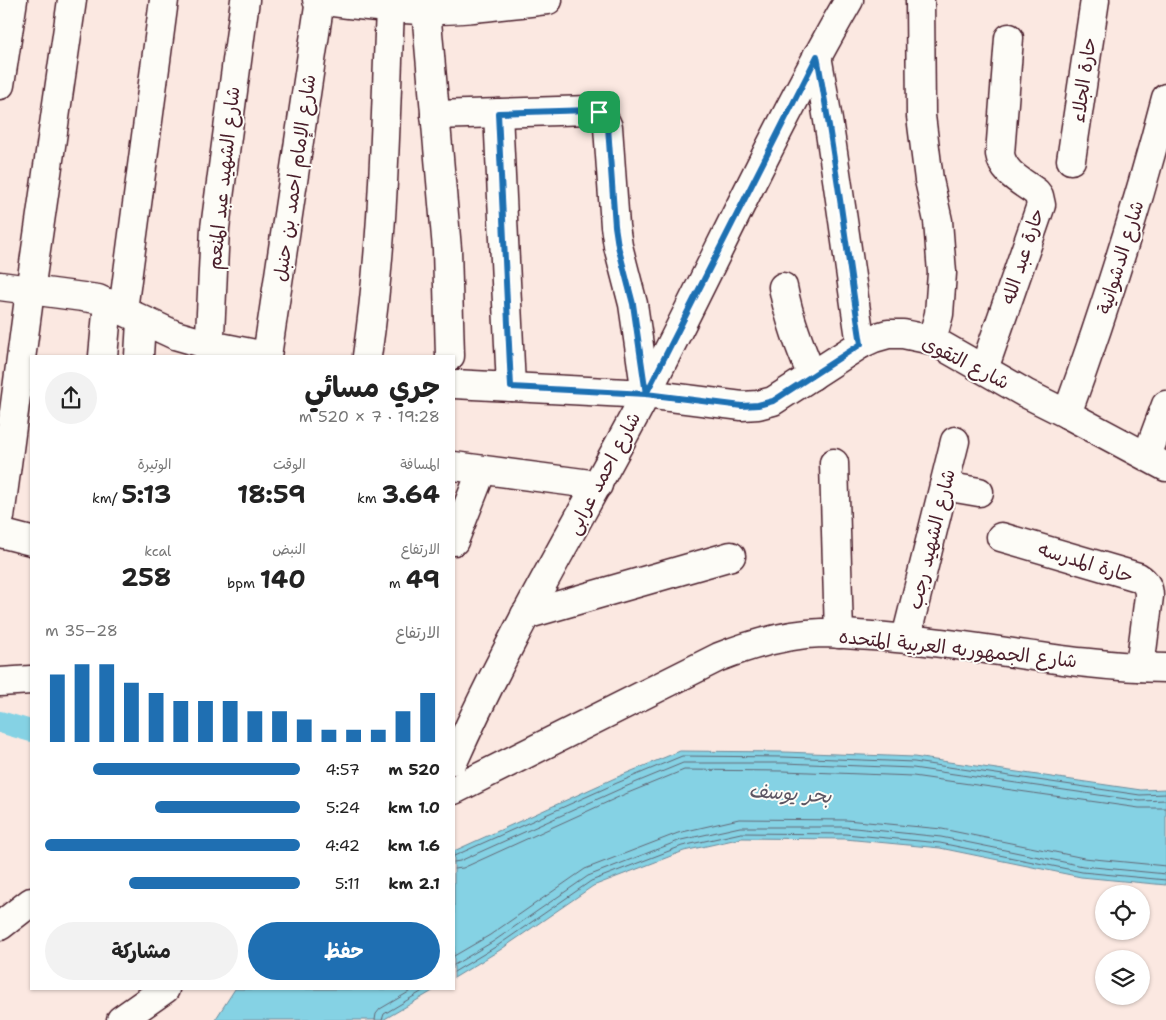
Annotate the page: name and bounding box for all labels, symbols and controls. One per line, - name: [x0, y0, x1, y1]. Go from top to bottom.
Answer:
- street label: حارة الجلاء: [1065, 36, 1102, 124]
- street label: شارع الإمام احمد بن حنبل: [268, 73, 323, 284]
- street label: شارع الشهيد عبد المنعم: [201, 85, 248, 271]
- pin: [578, 91, 620, 133]
- icon: arrive: [585, 98, 613, 126]
- street label: شارع الدشوانية: [1091, 197, 1151, 317]
- street label: حارة عبد الله: [995, 205, 1050, 307]
- street label: شارع التقوى: [917, 330, 1014, 396]
- text: جري مسائي: [305, 368, 440, 406]
- button: share: [45, 372, 97, 424]
- text: 19:28 · 7 × 520 m: [299, 406, 440, 427]
- street label: شارع احمد عرابى: [561, 408, 647, 539]
- text: الوتيرة: [138, 455, 171, 473]
- text: الوقت: [273, 455, 306, 473]
- text: المسافة: [400, 455, 440, 473]
- street label: شارع الشهيد رجب: [902, 466, 962, 612]
- text: 5:13: [122, 477, 171, 511]
- text: 18:59: [237, 477, 306, 511]
- text: 3.64: [382, 477, 440, 511]
- text: /km: [92, 489, 122, 507]
- text: km: [357, 489, 382, 507]
- street label: حارة المدرسه: [1035, 536, 1136, 589]
- text: النبض: [272, 540, 306, 558]
- text: الارتفاع: [401, 540, 440, 558]
- text: kcal: [144, 542, 171, 560]
- text: 258: [121, 560, 171, 594]
- text: 140: [260, 562, 306, 596]
- text: 49: [406, 562, 440, 596]
- text: bpm: [227, 574, 260, 592]
- text: m: [389, 574, 406, 592]
- text: 28–35 m: [45, 620, 118, 641]
- text: الارتفاع: [395, 622, 440, 643]
- street label: شارع الجمهوريه العربية المتحده: [837, 624, 1078, 674]
- text: 4:57: [325, 759, 360, 780]
- text: 520 m: [388, 759, 440, 780]
- water label: بحر يوسف: [748, 777, 833, 809]
- text: 5:24: [326, 797, 360, 818]
- text: 1.0 km: [388, 797, 440, 818]
- text: 4:42: [325, 835, 360, 856]
- text: 1.6 km: [388, 835, 440, 856]
- text: 5:11: [335, 873, 360, 894]
- text: 2.1 km: [388, 873, 440, 894]
- map controls: [1095, 885, 1150, 1005]
- button: locate: [1095, 885, 1150, 940]
- button: مشاركة: [45, 922, 238, 980]
- button: حفظ: [248, 922, 440, 980]
- button: layers: [1095, 950, 1150, 1005]

